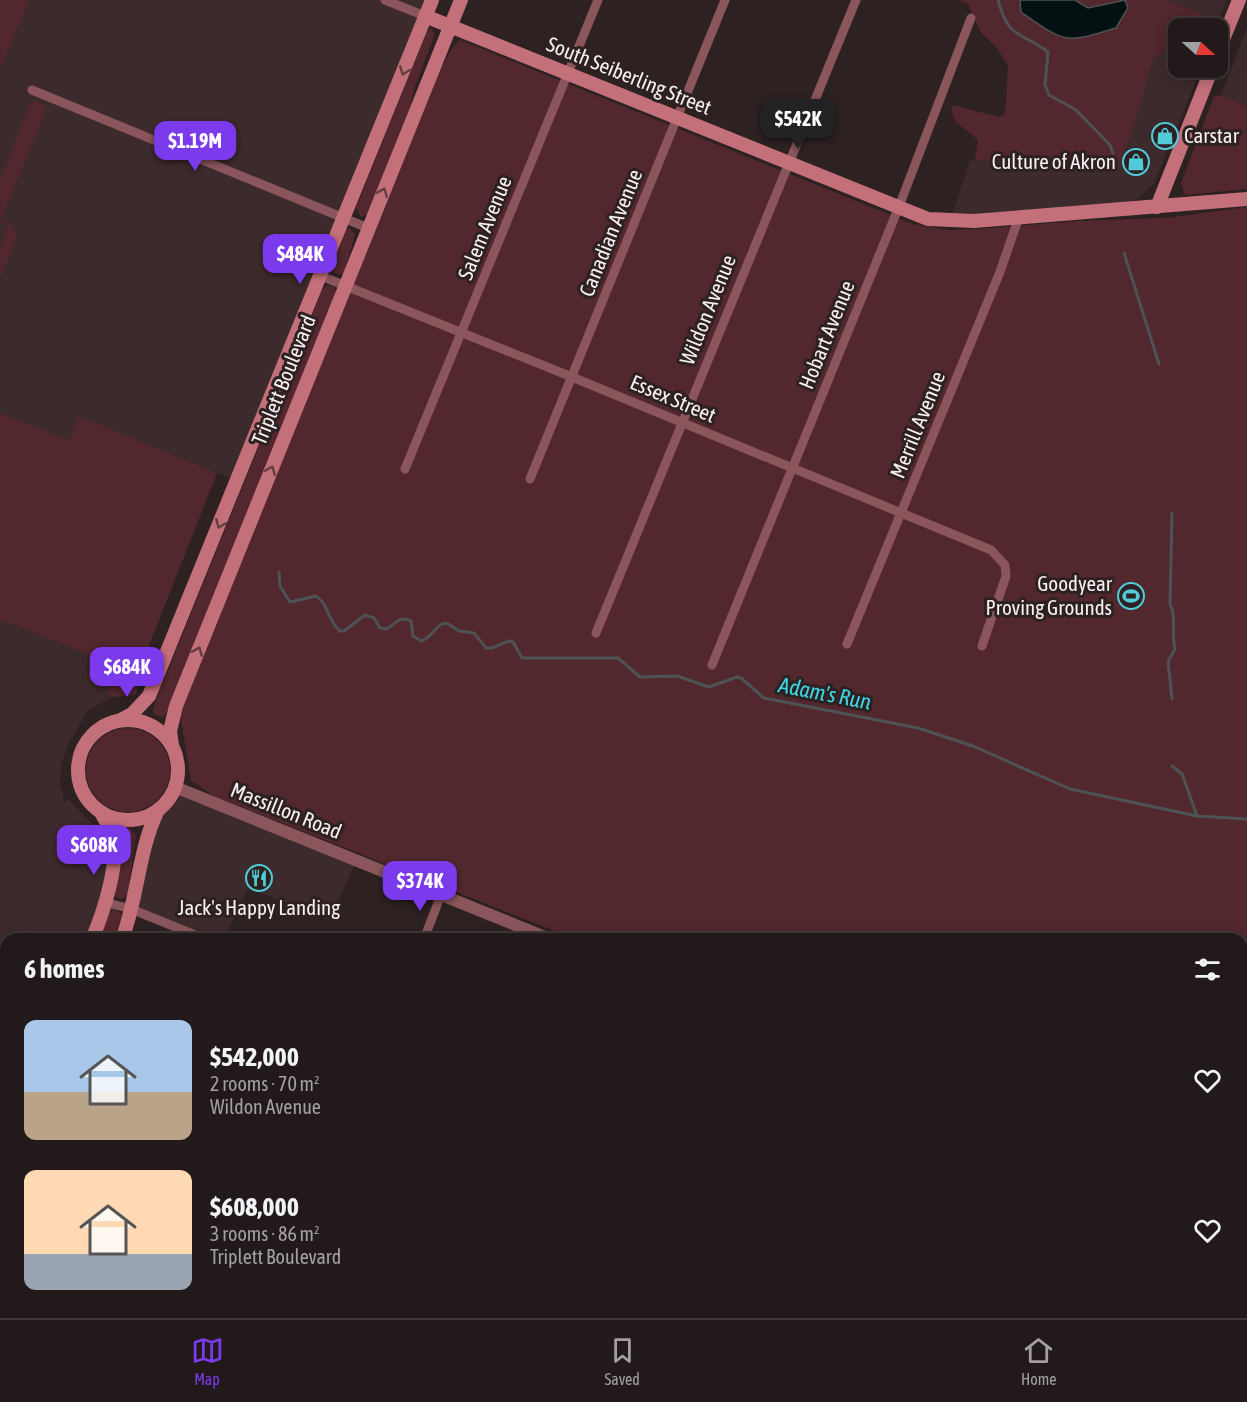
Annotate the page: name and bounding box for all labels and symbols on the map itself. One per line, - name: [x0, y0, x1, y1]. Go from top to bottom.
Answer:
- north arrow: [1168, 18, 1228, 78]
- street label: South Seiberling Street: [544, 31, 715, 119]
- one-way arrow: [399, 65, 411, 76]
- pin: $542K: [756, 99, 840, 150]
- pin: $1.19M: [146, 121, 244, 172]
- shop icon: Carstar: [1150, 121, 1180, 151]
- place label: Carstar: [1184, 123, 1240, 147]
- shop icon: Culture of Akron: [1121, 147, 1151, 177]
- place label: Culture of Akron: [992, 149, 1116, 173]
- street label: Canadian Avenue: [574, 166, 646, 300]
- street label: Salem Avenue: [452, 172, 516, 283]
- one-way arrow: [376, 187, 388, 198]
- pin: $484K: [258, 234, 342, 285]
- street label: Wildon Avenue: [674, 251, 740, 368]
- street label: Hobart Avenue: [793, 277, 859, 392]
- street label: Triplett Boulevard: [246, 311, 320, 448]
- street label: Merrill Avenue: [885, 368, 949, 481]
- street label: Essex Street: [627, 369, 720, 427]
- one-way arrow: [264, 466, 276, 477]
- one-way arrow: [215, 518, 227, 529]
- place label: Goodyear Proving Grounds: [985, 571, 1113, 619]
- sports icon: Goodyear Proving Grounds: [1116, 581, 1146, 611]
- pin: $684K: [85, 647, 169, 698]
- one-way arrow: [191, 647, 203, 658]
- water label: Adam's Run: [776, 671, 874, 715]
- street label: Massillon Road: [227, 777, 345, 843]
- pin: $608K: [52, 825, 136, 876]
- pin: $374K: [378, 861, 462, 912]
- restaurant icon: Jack's Happy Landing: [244, 863, 274, 893]
- place label: Jack's Happy Landing: [178, 895, 340, 919]

